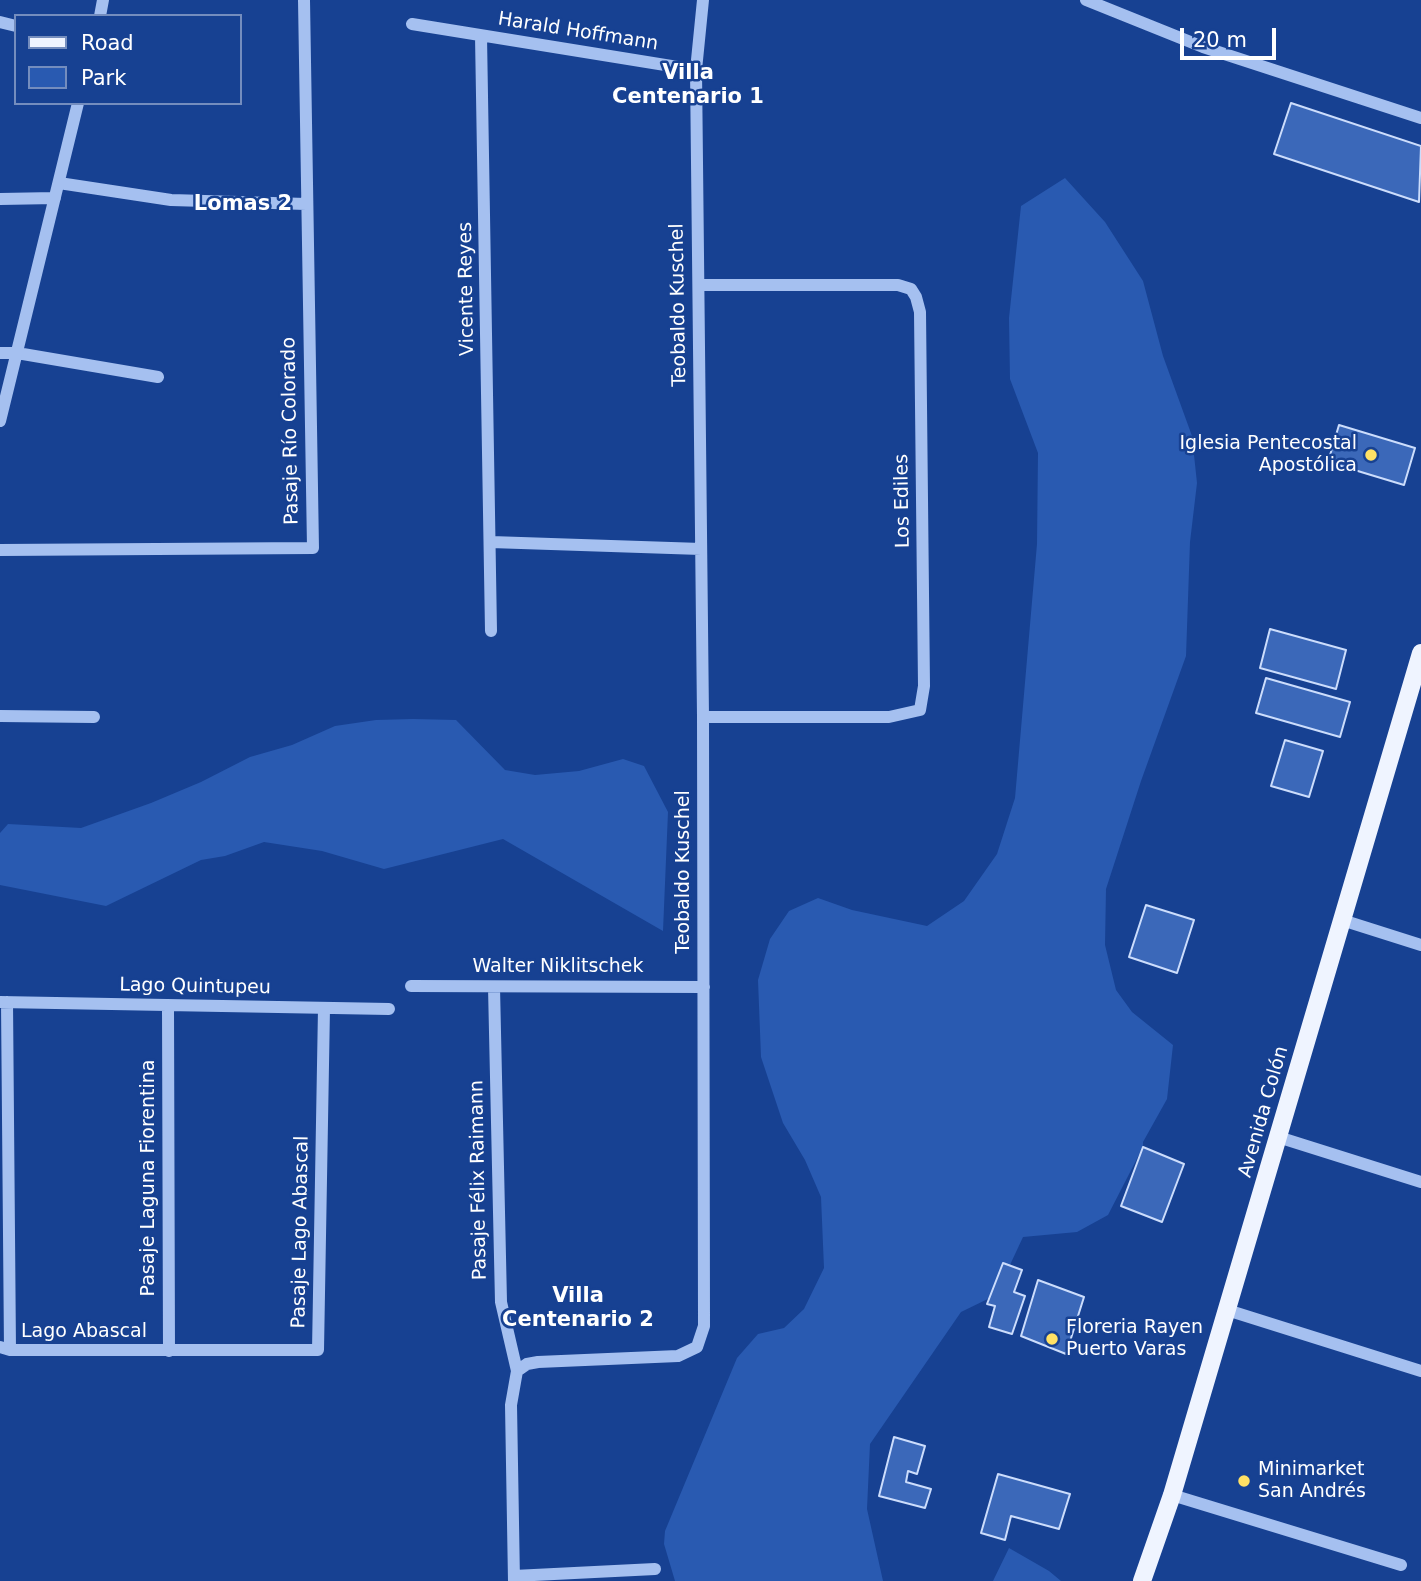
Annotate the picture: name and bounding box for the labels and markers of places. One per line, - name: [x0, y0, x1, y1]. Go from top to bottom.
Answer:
- place label: Iglesia Pentecostal Apostólica: [1180, 433, 1357, 477]
- marker: Iglesia Pentecostal Apostólica: [1363, 447, 1379, 463]
- place label: Floreria Rayen Puerto Varas: [1066, 1317, 1203, 1361]
- marker: Floreria Rayen Puerto Varas: [1044, 1331, 1060, 1347]
- place label: Minimarket San Andrés: [1258, 1459, 1366, 1503]
- marker: Minimarket San Andrés: [1236, 1473, 1252, 1489]

